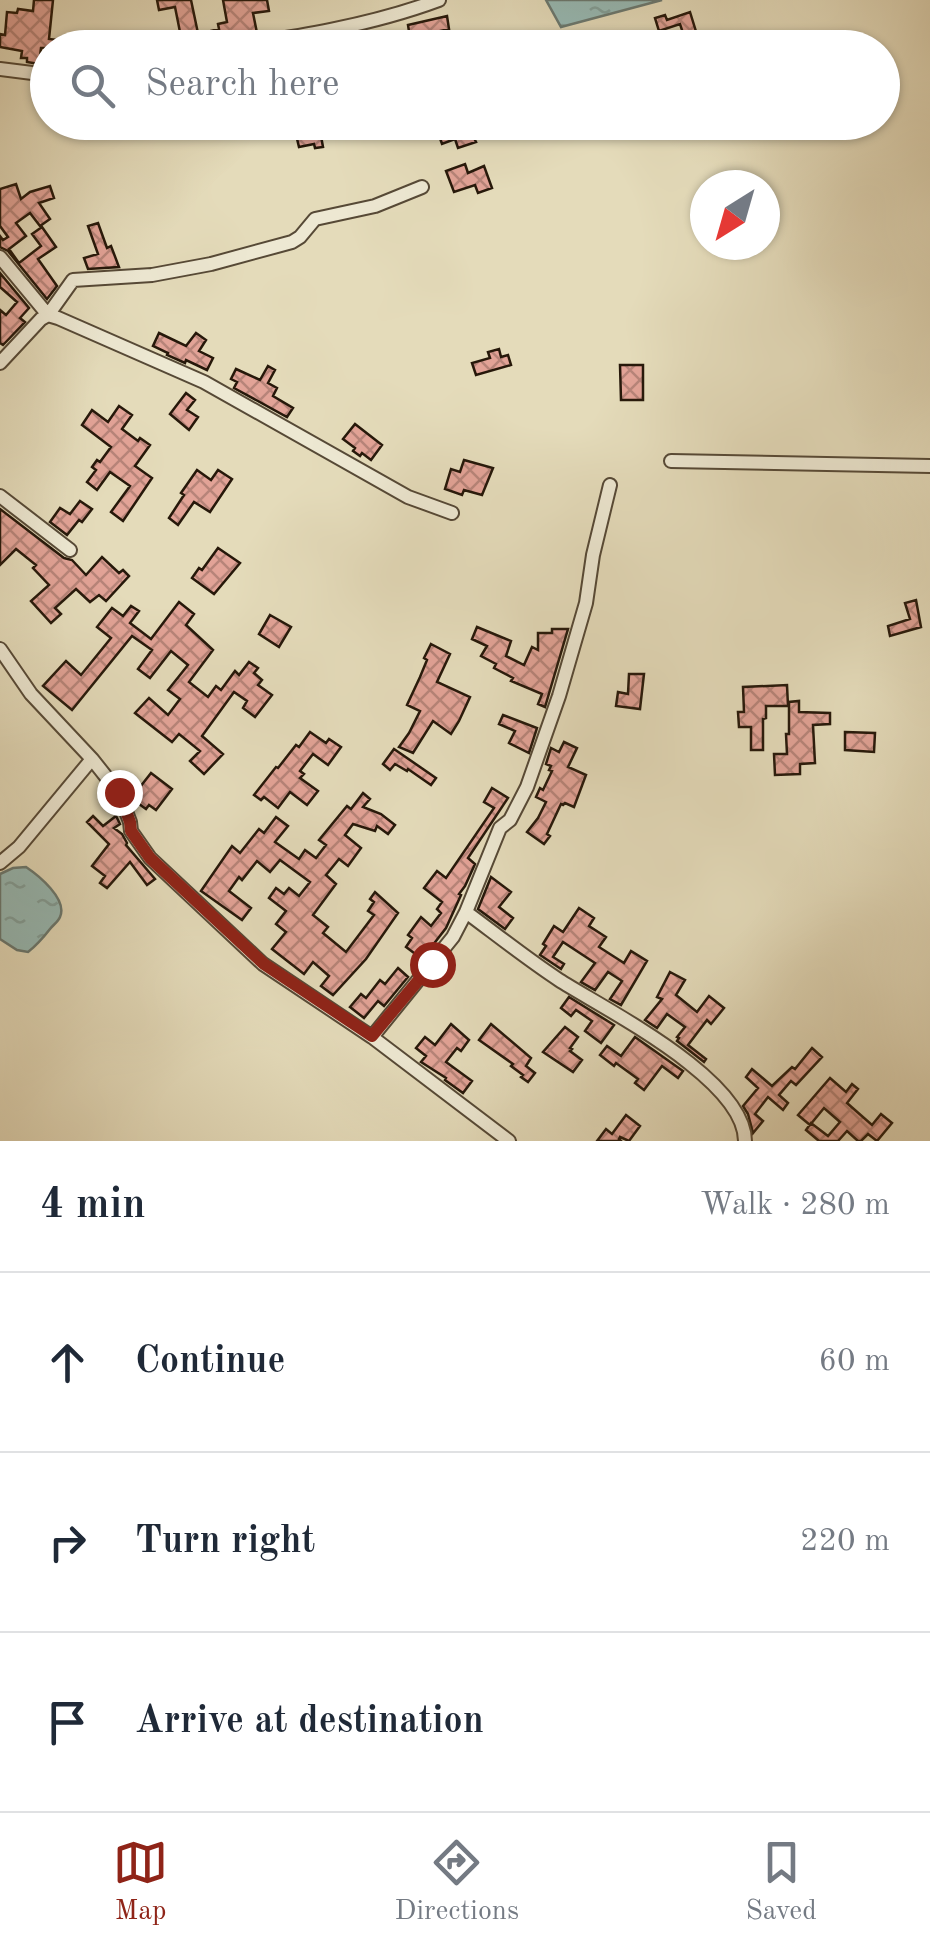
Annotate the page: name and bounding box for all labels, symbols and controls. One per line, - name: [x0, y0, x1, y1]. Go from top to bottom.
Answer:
- search box: [30, 30, 900, 140]
- icon: search: [65, 58, 120, 113]
- text: Search here: [145, 66, 340, 104]
- north arrow: [690, 170, 780, 260]
- route end: [97, 770, 143, 816]
- route start: [410, 942, 456, 988]
- text: 4 min: [40, 1185, 146, 1227]
- text: Walk · 280 m: [700, 1190, 890, 1222]
- icon: ahead: [40, 1335, 95, 1390]
- text: Continue: [135, 1343, 285, 1381]
- text: 60 m: [819, 1346, 890, 1378]
- icon: right: [40, 1515, 95, 1570]
- text: Turn right: [135, 1523, 315, 1561]
- text: 220 m: [800, 1526, 890, 1558]
- icon: arrive: [40, 1695, 95, 1750]
- text: Arrive at destination: [135, 1703, 484, 1741]
- tab: Map: [113, 1835, 168, 1930]
- tab: Directions: [395, 1835, 519, 1930]
- tab: Saved: [745, 1835, 817, 1930]

